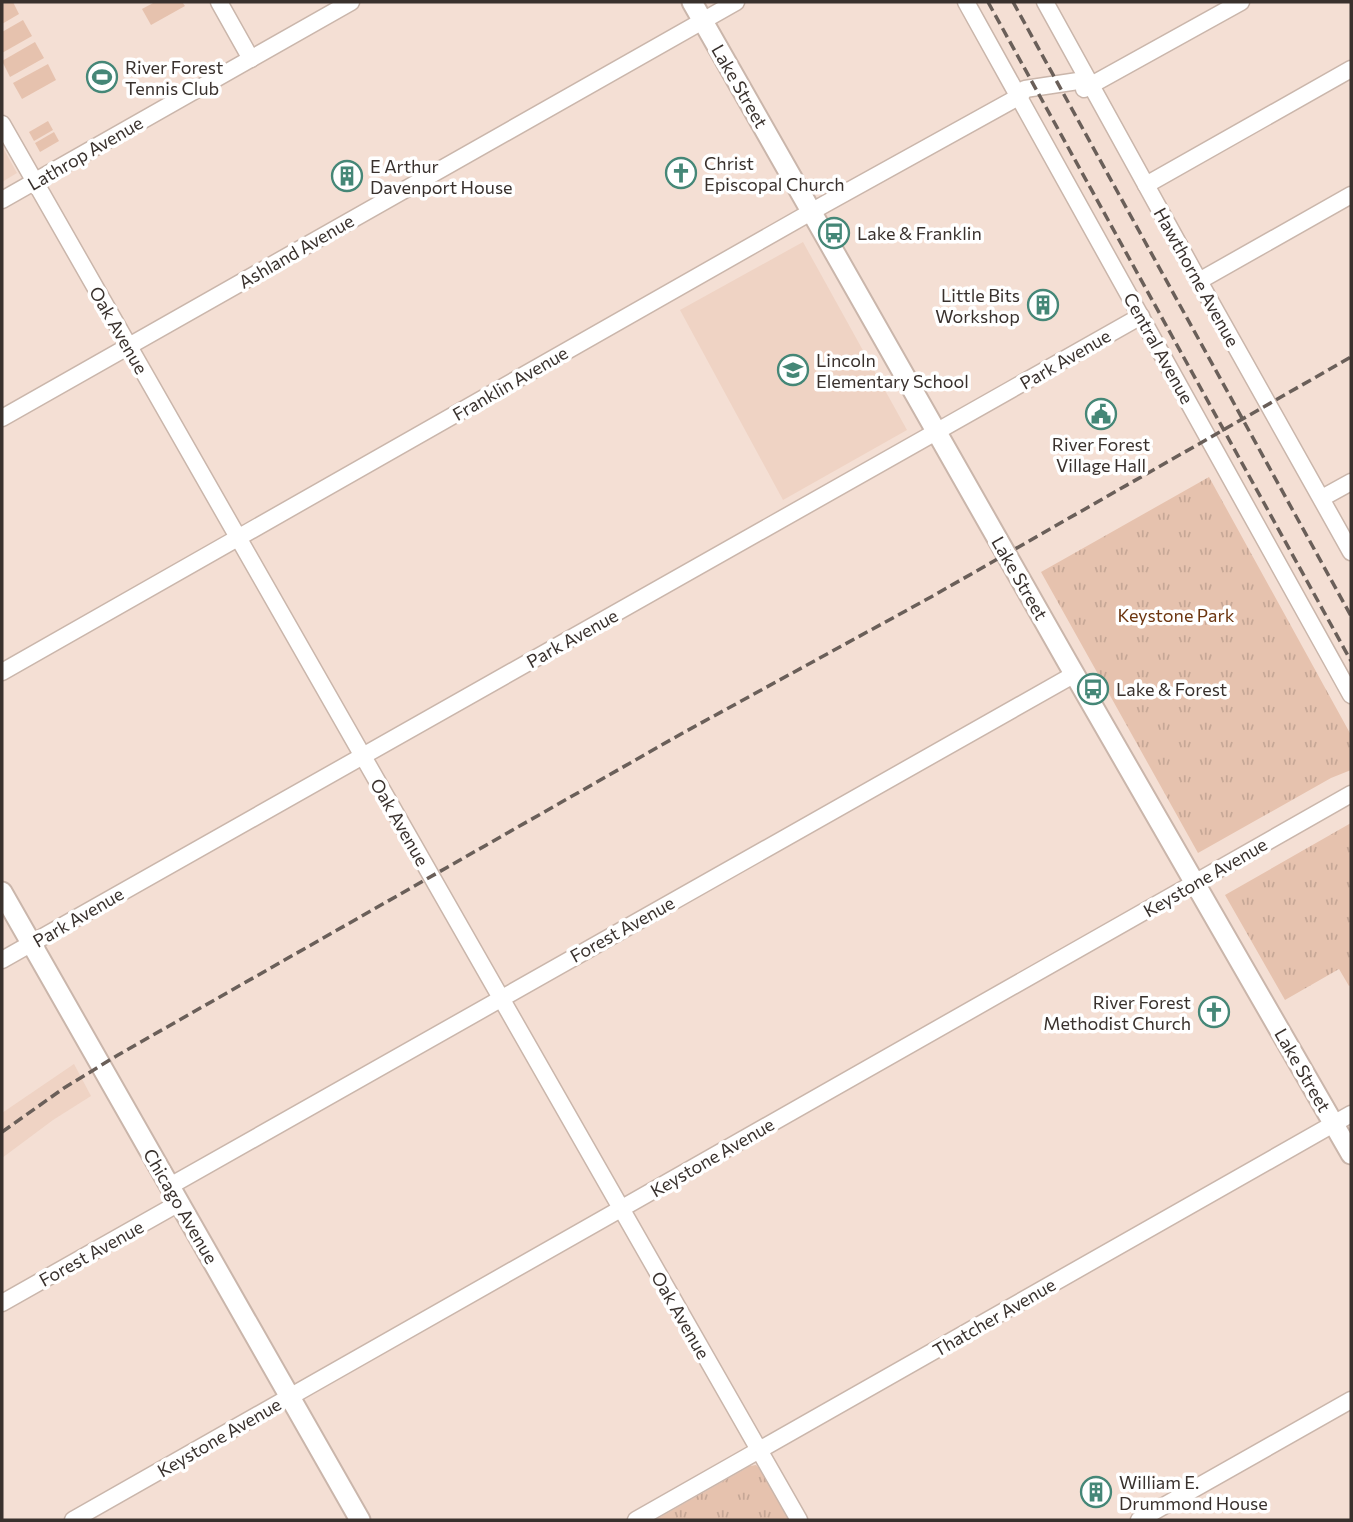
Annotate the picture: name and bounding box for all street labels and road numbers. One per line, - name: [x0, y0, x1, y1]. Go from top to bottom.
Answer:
- street label: Lake Street: [707, 40, 773, 132]
- street label: Lathrop Avenue: [24, 111, 146, 195]
- street label: Hawthorne Avenue: [1150, 203, 1244, 351]
- street label: Ashland Avenue: [235, 209, 357, 293]
- street label: Oak Avenue: [85, 282, 153, 378]
- street label: Central Avenue: [1119, 288, 1199, 408]
- street label: Park Avenue: [1016, 324, 1114, 394]
- street label: Franklin Avenue: [448, 341, 572, 425]
- street label: Lake Street: [987, 532, 1053, 624]
- street label: Park Avenue: [522, 604, 622, 672]
- street label: Oak Avenue: [366, 774, 434, 870]
- street label: Keystone Avenue: [1139, 833, 1271, 921]
- street label: Park Avenue: [29, 882, 127, 952]
- street label: Forest Avenue: [566, 891, 678, 967]
- street label: Lake Street: [1270, 1024, 1336, 1116]
- street label: Keystone Avenue: [646, 1113, 778, 1201]
- street label: Chicago Avenue: [139, 1144, 223, 1268]
- street label: Forest Avenue: [35, 1215, 147, 1291]
- street label: Oak Avenue: [647, 1267, 715, 1363]
- street label: Thatcher Avenue: [929, 1273, 1059, 1361]
- street label: Keystone Avenue: [153, 1393, 285, 1481]

